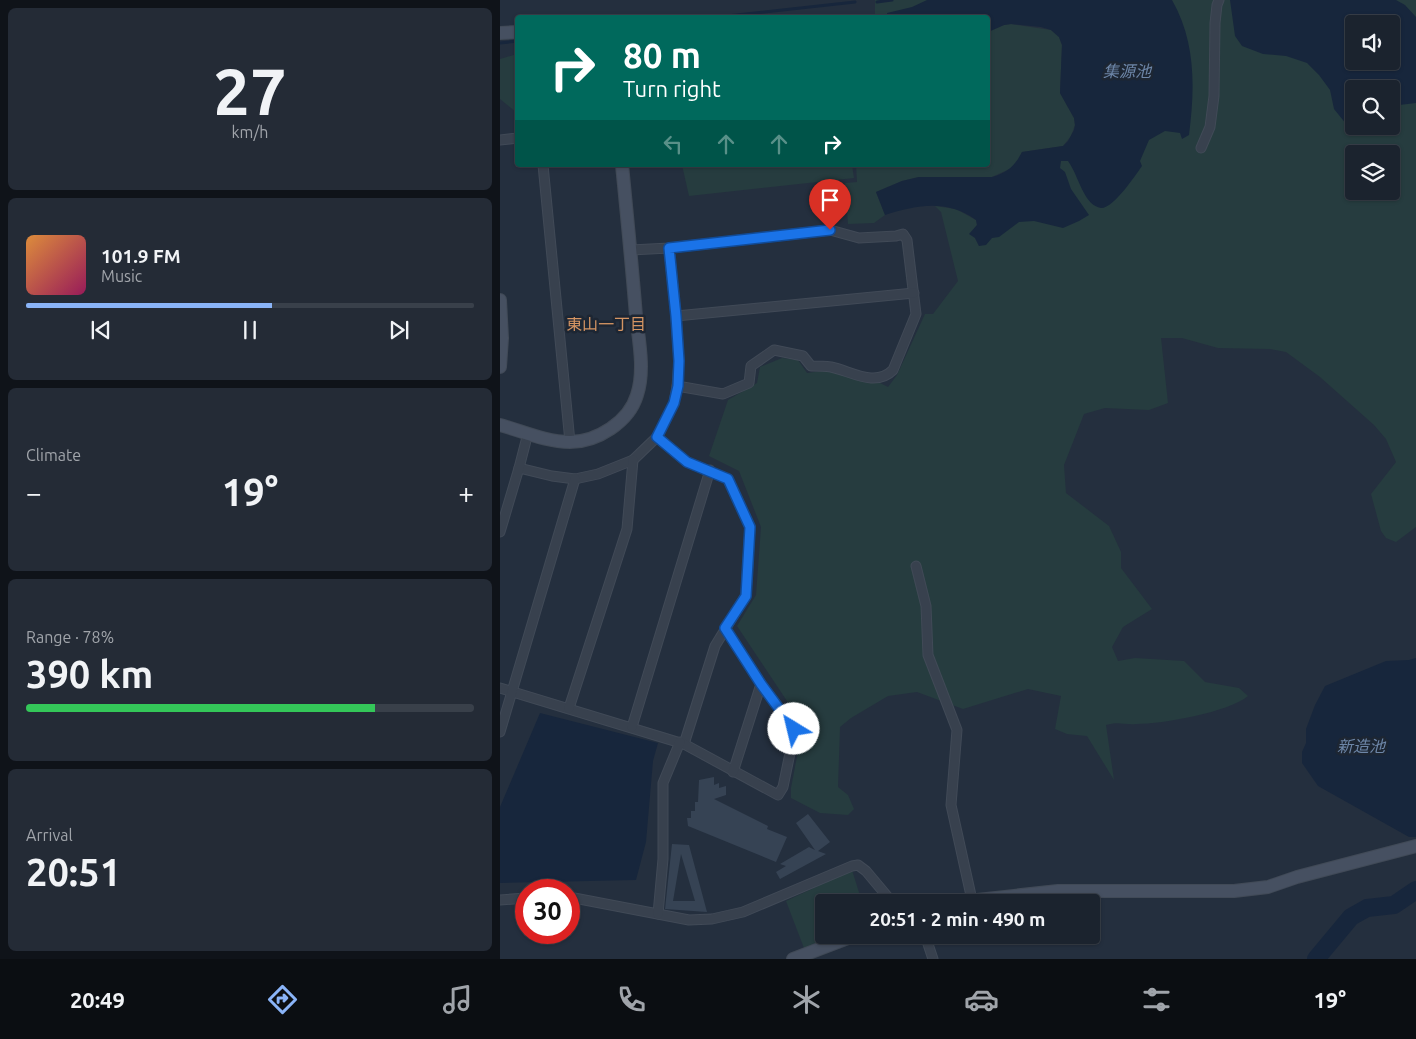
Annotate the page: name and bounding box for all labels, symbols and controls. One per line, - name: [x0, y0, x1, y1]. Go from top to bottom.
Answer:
- map controls: [1345, 15, 1400, 200]
- button: sound: [1345, 15, 1400, 70]
- icon: right: [540, 35, 605, 100]
- text: 80 m: [623, 35, 701, 75]
- text: 27: [213, 54, 287, 127]
- water label: 集源池: [1103, 62, 1153, 80]
- text: Turn right: [623, 76, 721, 101]
- button: search: [1345, 80, 1400, 135]
- text: km/h: [232, 123, 268, 141]
- icon: left: [659, 130, 687, 158]
- icon: ahead: [712, 130, 740, 158]
- icon: ahead: [765, 130, 793, 158]
- icon: right: [818, 130, 846, 158]
- button: layers: [1345, 145, 1400, 200]
- pin: [809, 179, 851, 230]
- icon: arrive: [816, 186, 844, 214]
- text: 101.9 FM: [101, 245, 181, 267]
- text: Music: [101, 267, 142, 285]
- district label: 東山一丁目: [566, 315, 646, 333]
- icon: previous: [87, 316, 115, 344]
- icon: pause: [236, 316, 264, 344]
- icon: next: [385, 316, 413, 344]
- text: Climate: [26, 446, 81, 464]
- text: 19°: [222, 471, 278, 513]
- text: −: [26, 477, 42, 508]
- text: +: [458, 477, 474, 508]
- text: Range · 78%: [26, 628, 114, 646]
- text: 390 km: [26, 653, 153, 695]
- position arrow: [767, 702, 819, 754]
- water label: 新造池: [1337, 737, 1387, 755]
- text: Arrival: [26, 826, 73, 844]
- text: 20:51: [26, 851, 121, 893]
- speed limit sign: 30: [515, 879, 580, 944]
- text: 20:51 · 2 min · 490 m: [870, 908, 1045, 930]
- icon: directions: [265, 982, 300, 1017]
- icon: music: [440, 982, 475, 1017]
- icon: phone: [614, 982, 649, 1017]
- icon: climate: [789, 982, 824, 1017]
- icon: car: [964, 982, 999, 1017]
- icon: filters: [1139, 982, 1174, 1017]
- text: 20:49: [70, 987, 125, 1012]
- text: 19°: [1313, 987, 1346, 1012]

